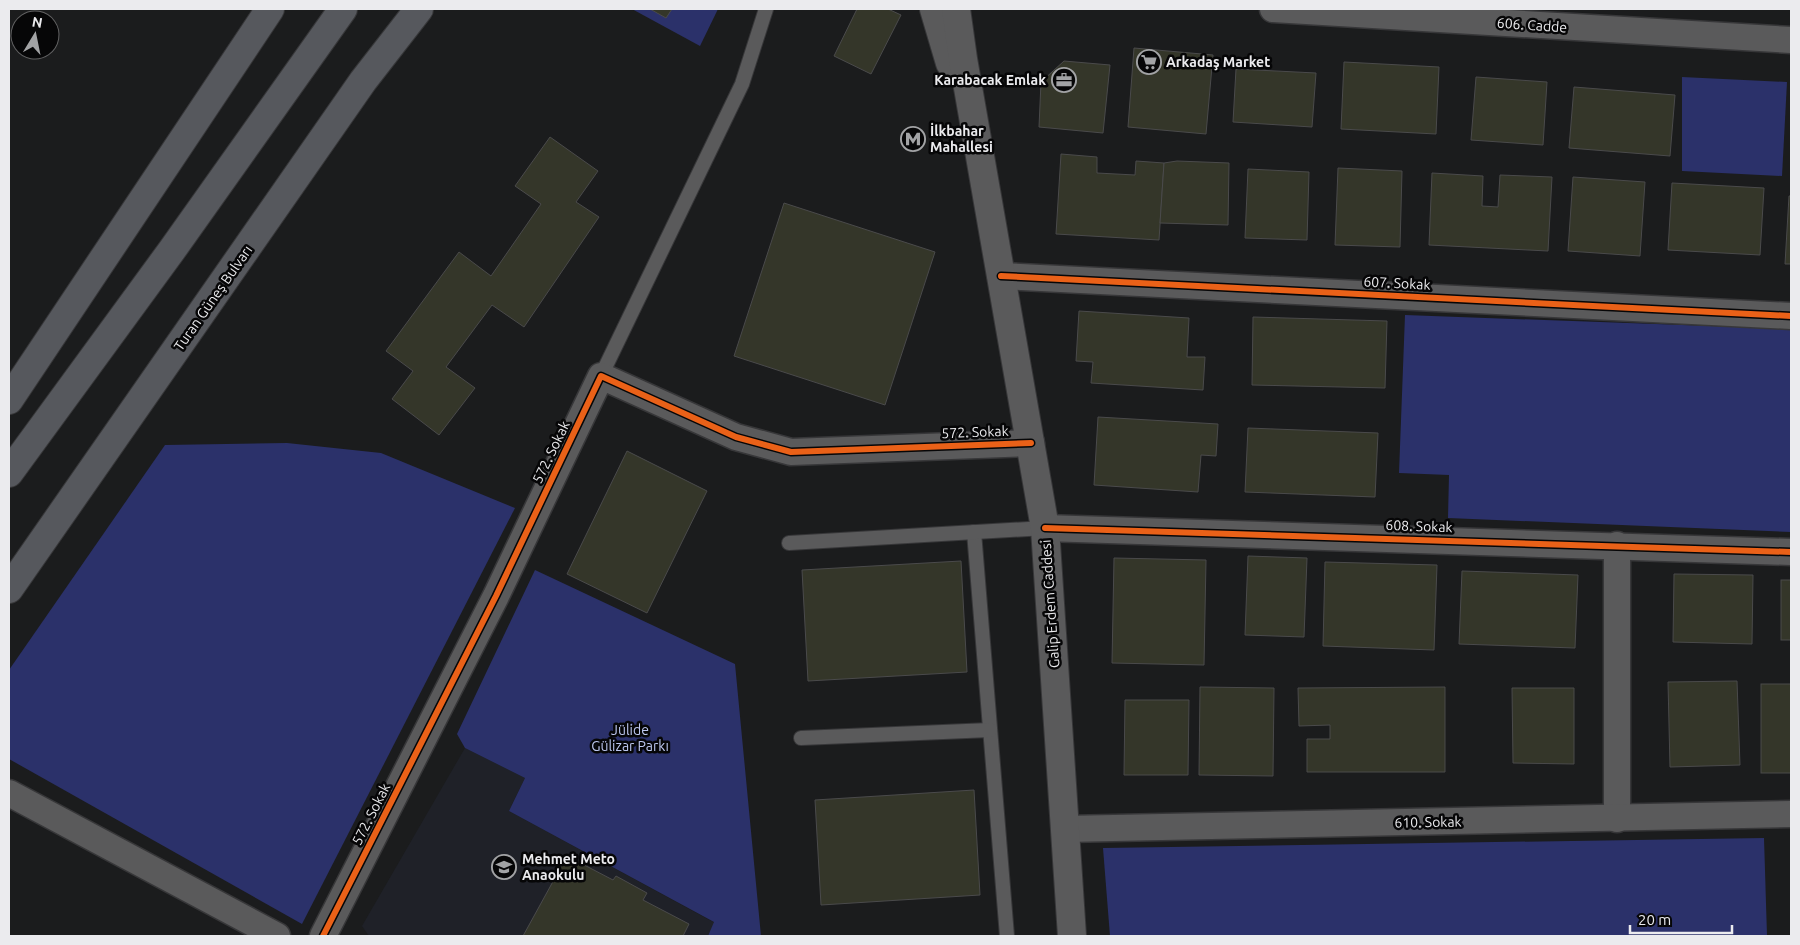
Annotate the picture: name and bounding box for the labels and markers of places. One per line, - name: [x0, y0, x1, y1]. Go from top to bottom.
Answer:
- supermarket icon: Arkadaş Market: [1136, 49, 1162, 75]
- place label: Arkadaş Market: [1166, 54, 1270, 71]
- office icon: Karabacak Emlak: [1051, 67, 1077, 93]
- place label: Karabacak Emlak: [934, 72, 1046, 88]
- place label: İlkbahar Mahallesi: [930, 122, 993, 155]
- metro station icon: İlkbahar Mahallesi: [900, 126, 926, 152]
- place label: Mehmet Meto Anaokulu: [522, 851, 615, 883]
- school or university icon: Mehmet Meto Anaokulu: [491, 854, 517, 880]

